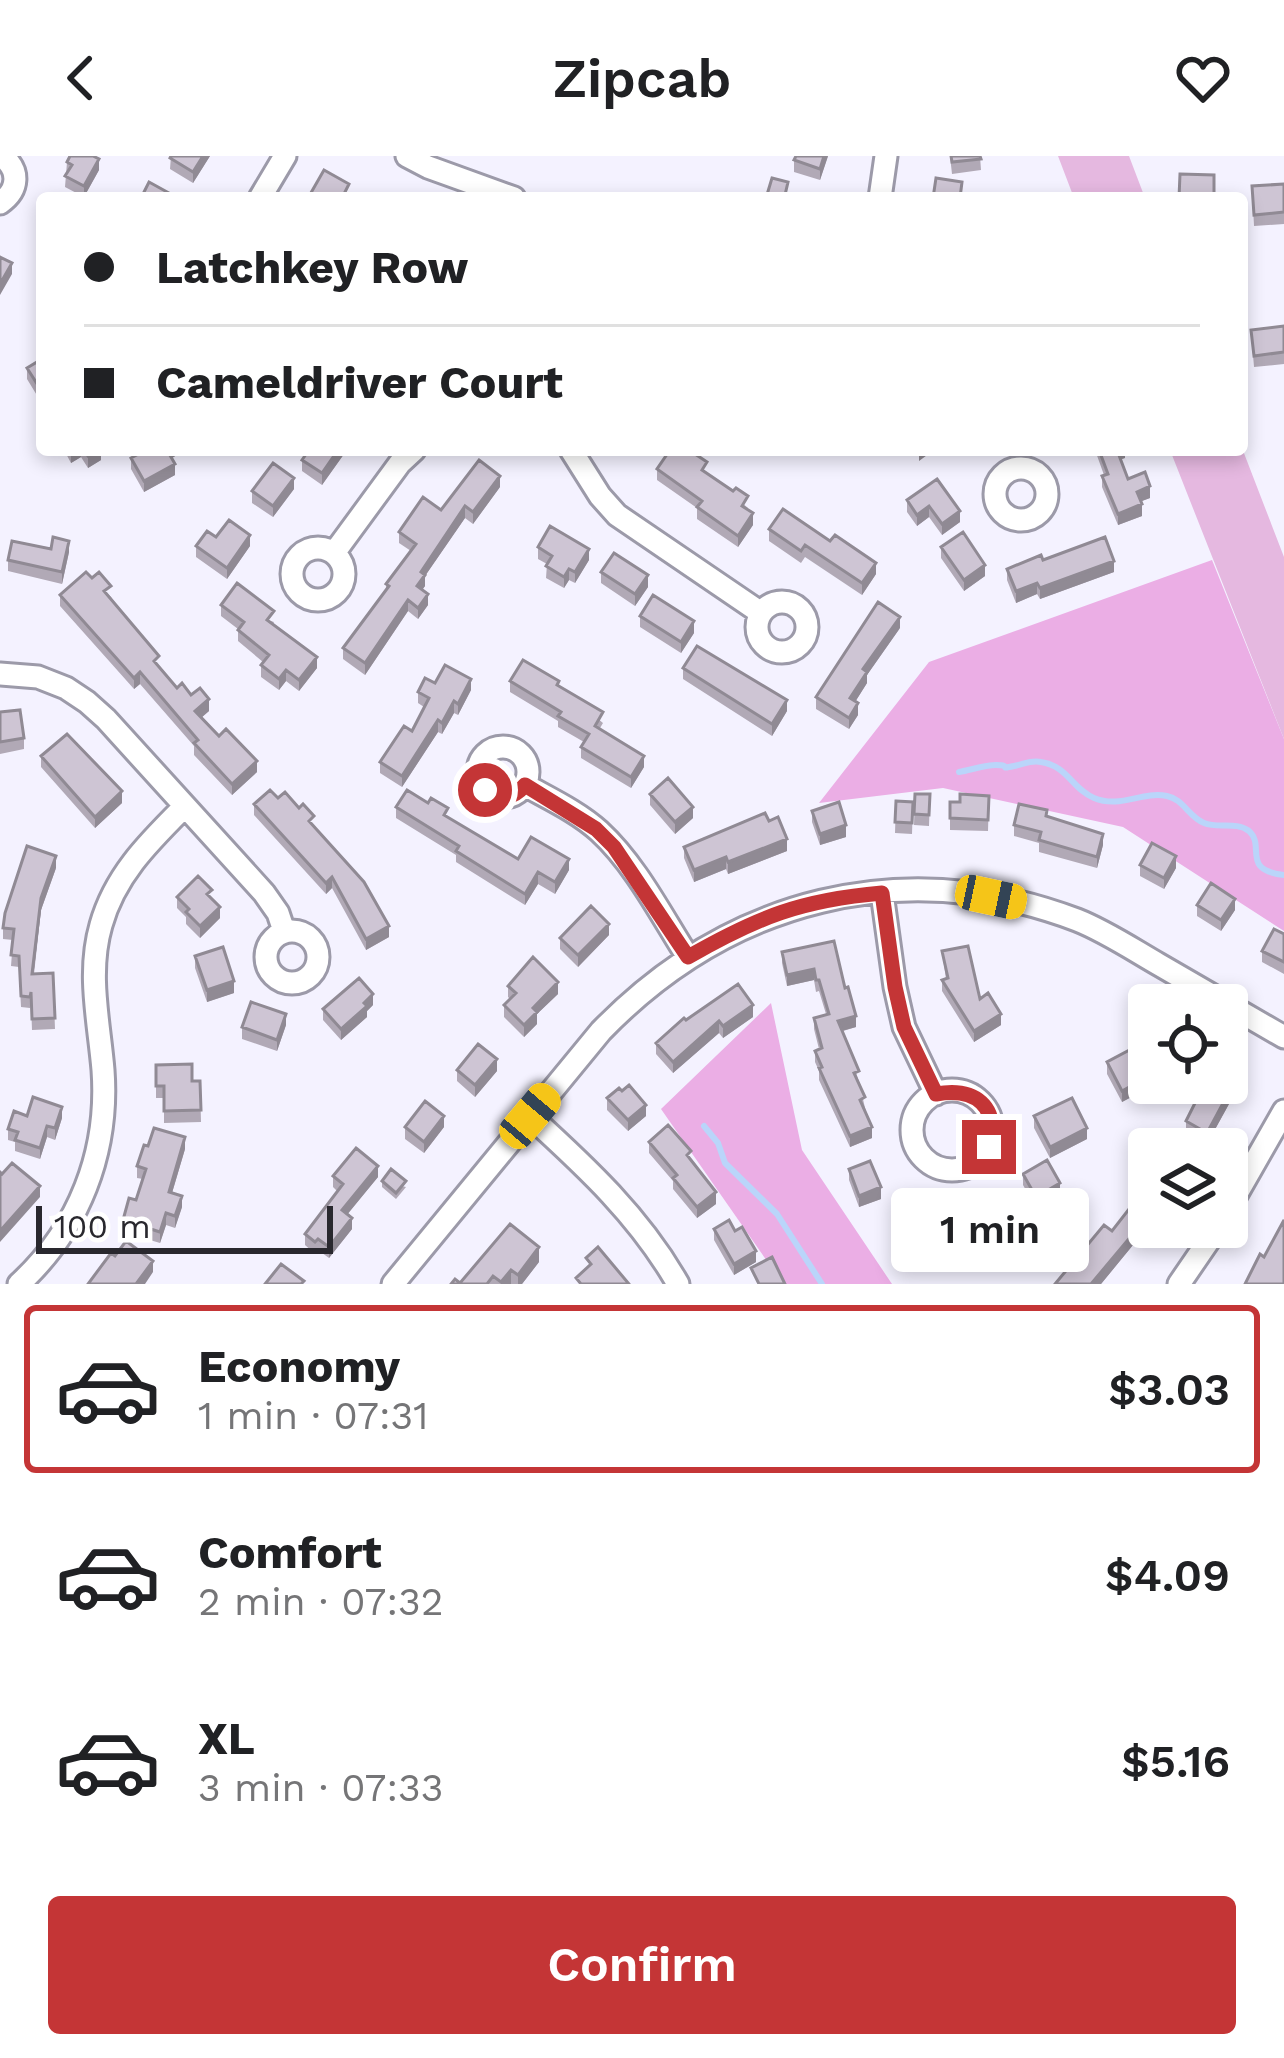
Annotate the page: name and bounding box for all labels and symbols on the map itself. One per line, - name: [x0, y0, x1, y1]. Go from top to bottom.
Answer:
- route start: [458, 763, 512, 817]
- car: [952, 872, 1030, 922]
- car: [493, 1077, 567, 1155]
- route end: [962, 1120, 1016, 1174]
- callout: 1 min: [890, 1189, 1088, 1273]
- scale bar: [36, 1200, 333, 1253]

